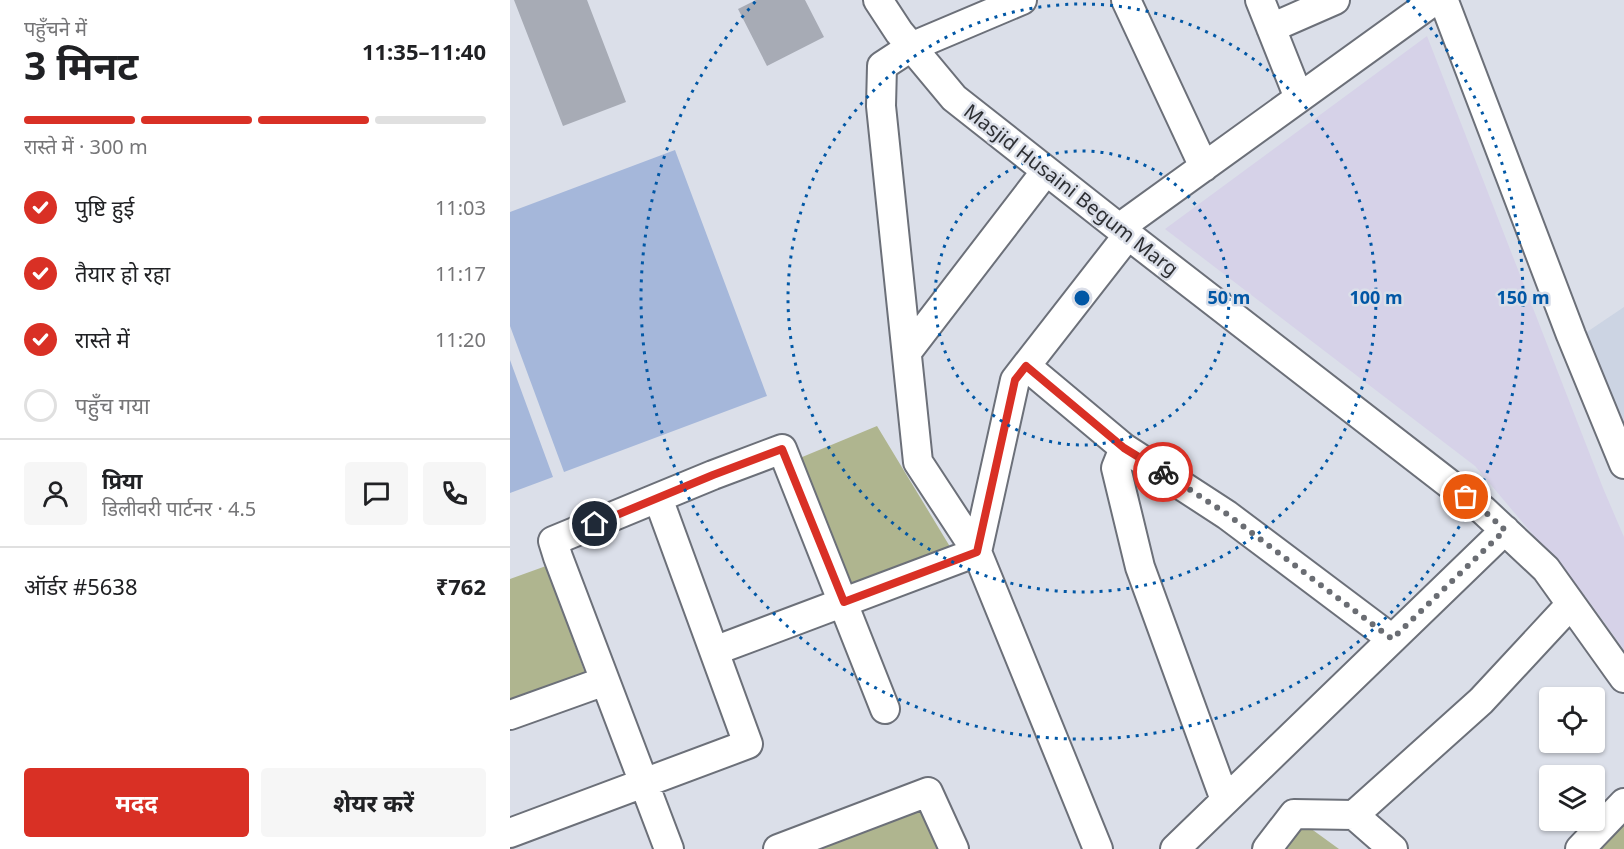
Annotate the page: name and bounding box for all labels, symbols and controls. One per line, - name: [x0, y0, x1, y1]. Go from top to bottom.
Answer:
- text: पहुँचने में: [24, 15, 87, 42]
- text: 11:35–11:40: [362, 36, 486, 66]
- text: 3 मिनट: [24, 38, 138, 91]
- street label: Masjid Husaini Begum Marg: [959, 97, 1184, 282]
- text: रास्ते में · 300 m: [24, 133, 148, 160]
- icon: check: [24, 191, 57, 224]
- text: पुष्टि हुई: [75, 192, 134, 222]
- text: 11:03: [435, 194, 486, 221]
- icon: check: [24, 257, 57, 290]
- text: तैयार हो रहा: [75, 258, 170, 288]
- text: 11:17: [435, 260, 486, 287]
- text: 50 m: [1208, 285, 1250, 309]
- text: 100 m: [1349, 285, 1403, 309]
- text: 150 m: [1496, 285, 1550, 309]
- centre of rings: [1072, 288, 1092, 308]
- icon: check: [24, 323, 57, 356]
- text: रास्ते में: [75, 324, 130, 354]
- text: 11:20: [435, 326, 486, 353]
- text: पहुँच गया: [75, 390, 150, 420]
- courier: [1133, 442, 1193, 502]
- icon: bike: [1147, 456, 1180, 489]
- button: person: [24, 462, 87, 525]
- button: chat: [345, 462, 408, 525]
- button: phone: [423, 462, 486, 525]
- text: प्रिया: [102, 465, 142, 495]
- pin: [1440, 471, 1491, 522]
- icon: bag: [1449, 480, 1482, 513]
- text: डिलीवरी पार्टनर · 4.5: [102, 495, 256, 522]
- pin: [569, 498, 620, 549]
- icon: home: [578, 507, 611, 540]
- text: ऑर्डर #5638: [24, 571, 138, 601]
- text: ₹762: [436, 571, 486, 601]
- map controls: [1539, 687, 1605, 831]
- button: locate: [1539, 687, 1605, 753]
- button: layers: [1539, 765, 1605, 831]
- button: मदद: [24, 768, 249, 837]
- button: शेयर करें: [261, 768, 486, 837]

